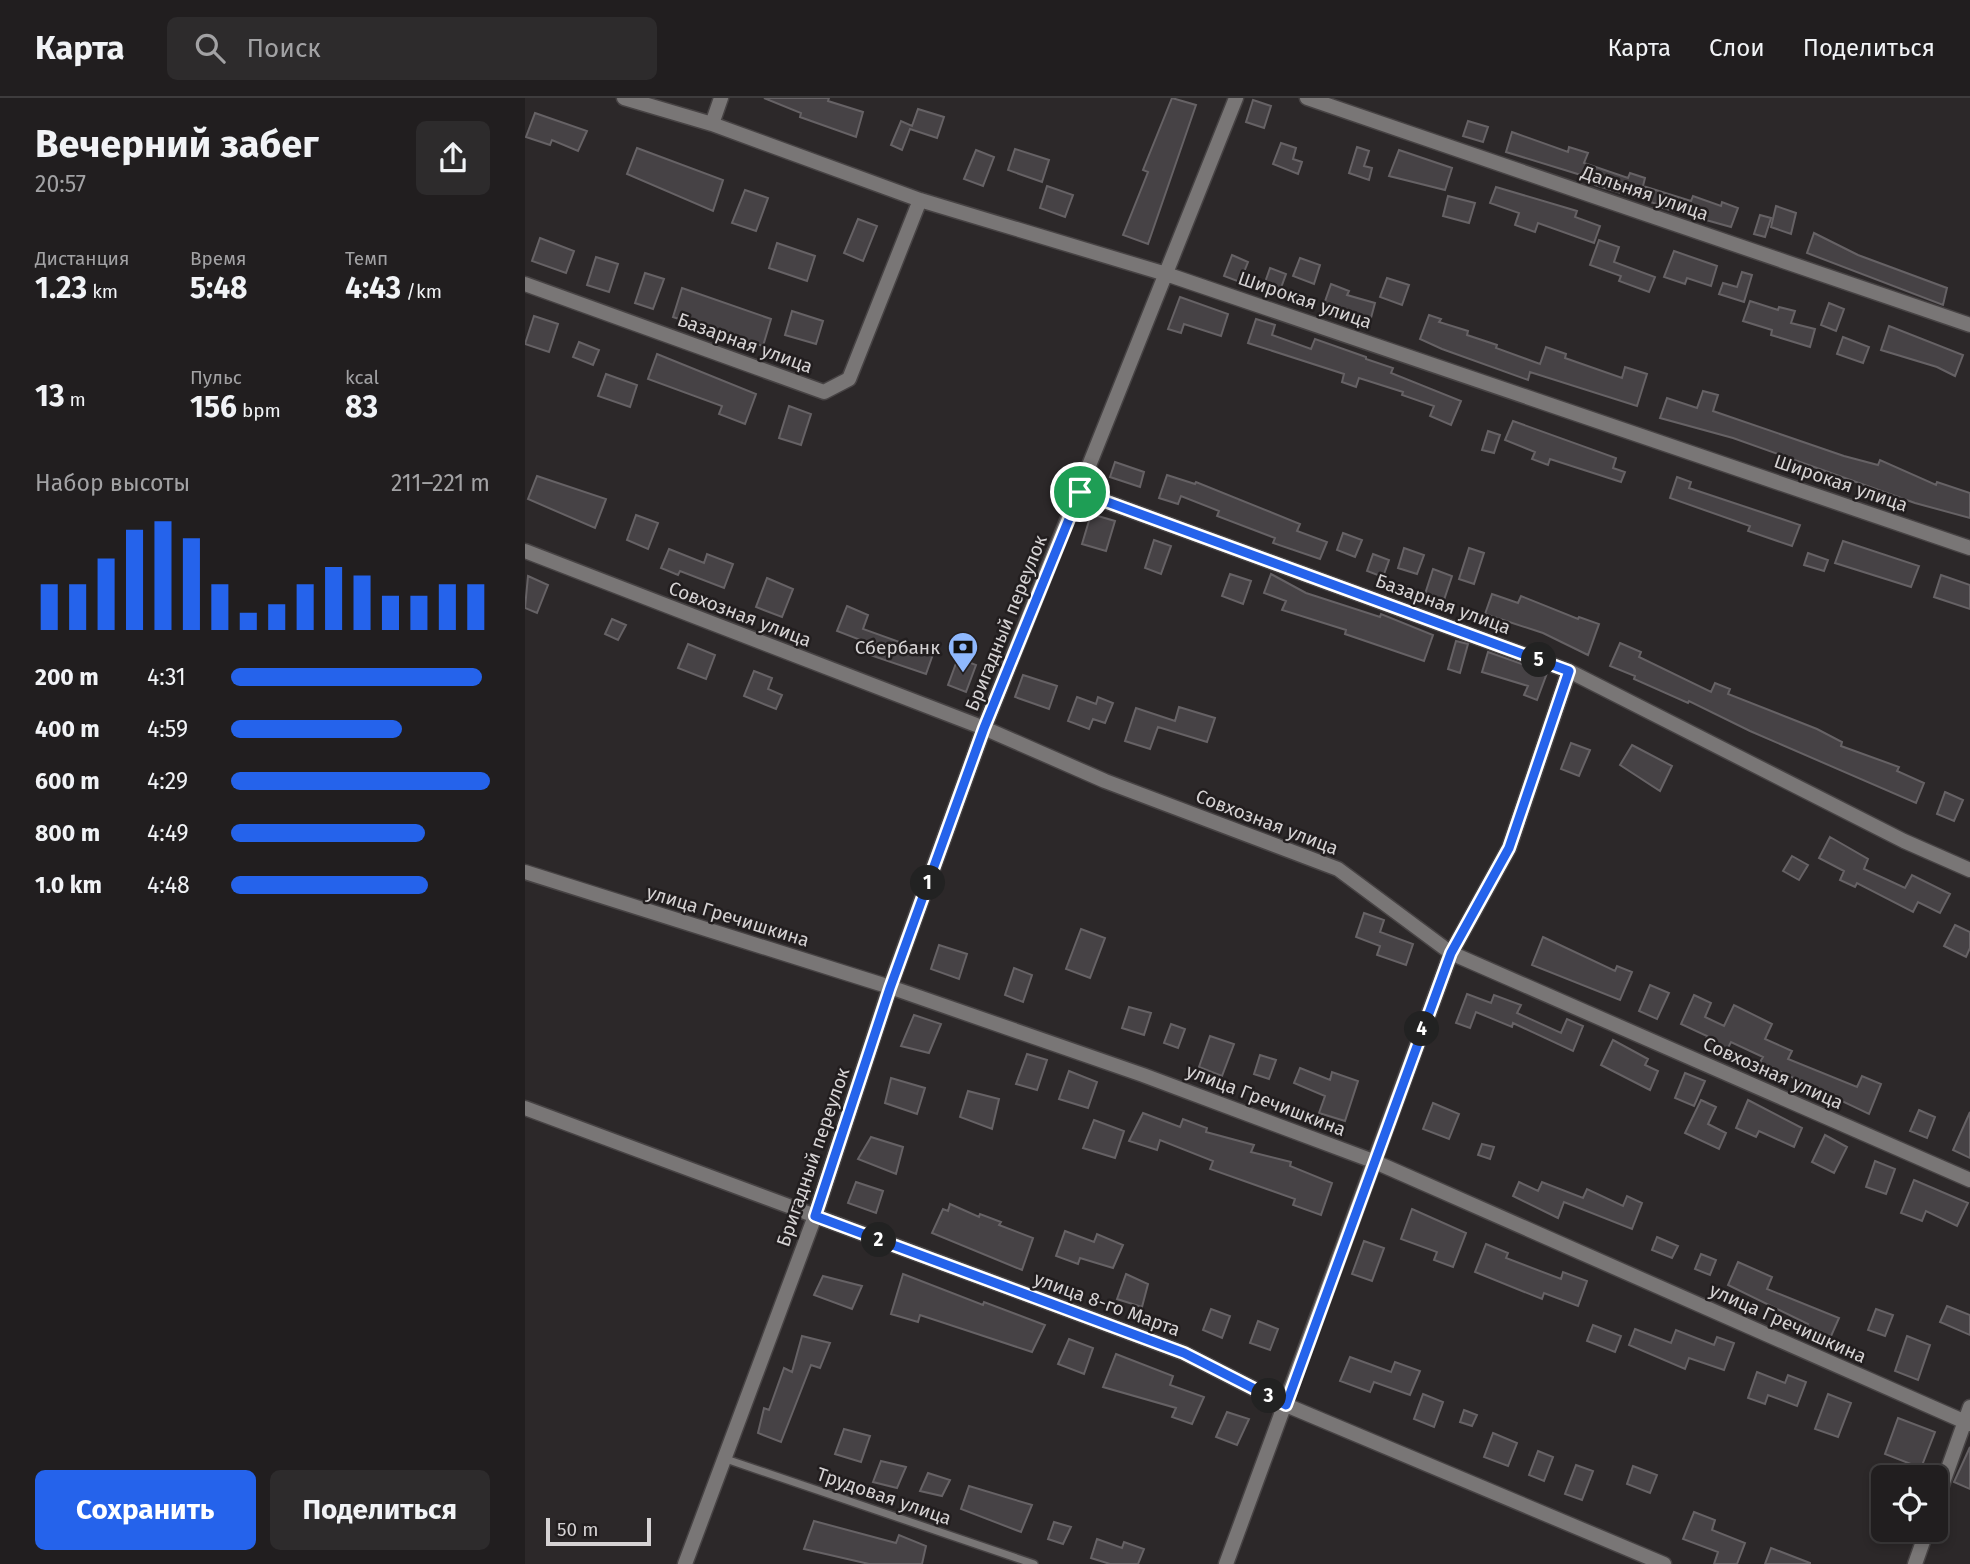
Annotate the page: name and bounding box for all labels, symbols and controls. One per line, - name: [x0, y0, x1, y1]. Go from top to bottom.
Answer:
- search box: [167, 17, 657, 80]
- text: Карта: [35, 28, 125, 68]
- icon: search: [191, 29, 229, 67]
- text: Поиск: [247, 33, 321, 64]
- text: Карта: [1607, 34, 1671, 62]
- text: Слои: [1709, 34, 1765, 62]
- text: Поделиться: [1803, 34, 1935, 62]
- text: Вечерний забег: [35, 121, 319, 167]
- button: share: [416, 121, 490, 195]
- street label: Дальняя улица: [1577, 160, 1712, 226]
- text: 20:57: [35, 170, 86, 198]
- text: Дистанция: [35, 247, 130, 270]
- text: Время: [190, 247, 246, 270]
- text: Темп: [345, 247, 388, 270]
- street label: Широкая улица: [1235, 266, 1375, 334]
- text: 1.23: [35, 270, 87, 306]
- text: 5:48: [190, 270, 248, 306]
- text: 4:43: [345, 270, 401, 306]
- text: km: [87, 280, 118, 303]
- text: /km: [401, 280, 442, 303]
- street label: Базарная улица: [674, 308, 816, 378]
- text: Пульс: [190, 366, 242, 389]
- text: kcal: [345, 366, 379, 389]
- text: 13: [35, 378, 65, 414]
- text: m: [65, 388, 86, 411]
- text: 156: [190, 389, 237, 425]
- text: 83: [345, 389, 378, 425]
- text: bpm: [237, 399, 281, 422]
- street label: Широкая улица: [1771, 449, 1911, 517]
- pin: [1050, 462, 1110, 522]
- text: Набор высоты: [35, 469, 190, 497]
- text: 211–221 m: [391, 469, 490, 497]
- icon: arrive: [1061, 473, 1099, 511]
- street label: Бригадный переулок: [960, 531, 1052, 714]
- street label: Базарная улица: [1372, 569, 1514, 639]
- street label: Совхозная улица: [665, 576, 815, 652]
- bank icon: Сбербанк: [946, 630, 980, 674]
- place label: Сбербанк: [855, 636, 940, 659]
- pin: 5: [1521, 642, 1557, 678]
- text: 5: [1533, 648, 1544, 671]
- text: 200 m: [35, 663, 99, 691]
- text: 4:31: [147, 663, 186, 691]
- text: 400 m: [35, 715, 100, 743]
- text: 4:59: [147, 715, 188, 743]
- text: 600 m: [35, 767, 100, 795]
- text: 4:29: [147, 767, 188, 795]
- street label: Совхозная улица: [1192, 784, 1342, 860]
- text: 800 m: [35, 819, 100, 847]
- text: 4:49: [147, 819, 189, 847]
- pin: 1: [911, 866, 945, 900]
- text: 1.0 km: [35, 871, 102, 899]
- text: 4:48: [147, 871, 190, 899]
- text: 1: [923, 871, 932, 894]
- street label: улица Гречишкина: [644, 880, 812, 952]
- pin: 4: [1405, 1012, 1439, 1046]
- text: 4: [1416, 1017, 1427, 1040]
- street label: Совхозная улица: [1699, 1032, 1847, 1114]
- street label: улица Гречишкина: [1183, 1059, 1349, 1141]
- street label: Бригадный переулок: [772, 1064, 854, 1250]
- pin: 2: [861, 1222, 897, 1258]
- text: 2: [874, 1228, 883, 1251]
- street label: улица 8-го Марта: [1031, 1267, 1183, 1341]
- street label: улица Гречишкина: [1706, 1278, 1870, 1368]
- pin: 3: [1251, 1378, 1287, 1414]
- text: 3: [1264, 1384, 1273, 1407]
- street label: Трудовая улица: [814, 1462, 954, 1530]
- map controls: [1871, 1465, 1948, 1542]
- button: locate: [1871, 1465, 1948, 1542]
- button: Сохранить: [35, 1470, 256, 1550]
- button: Поделиться: [270, 1470, 490, 1550]
- scale bar: [546, 1515, 651, 1547]
- text: 50 m: [557, 1518, 598, 1541]

